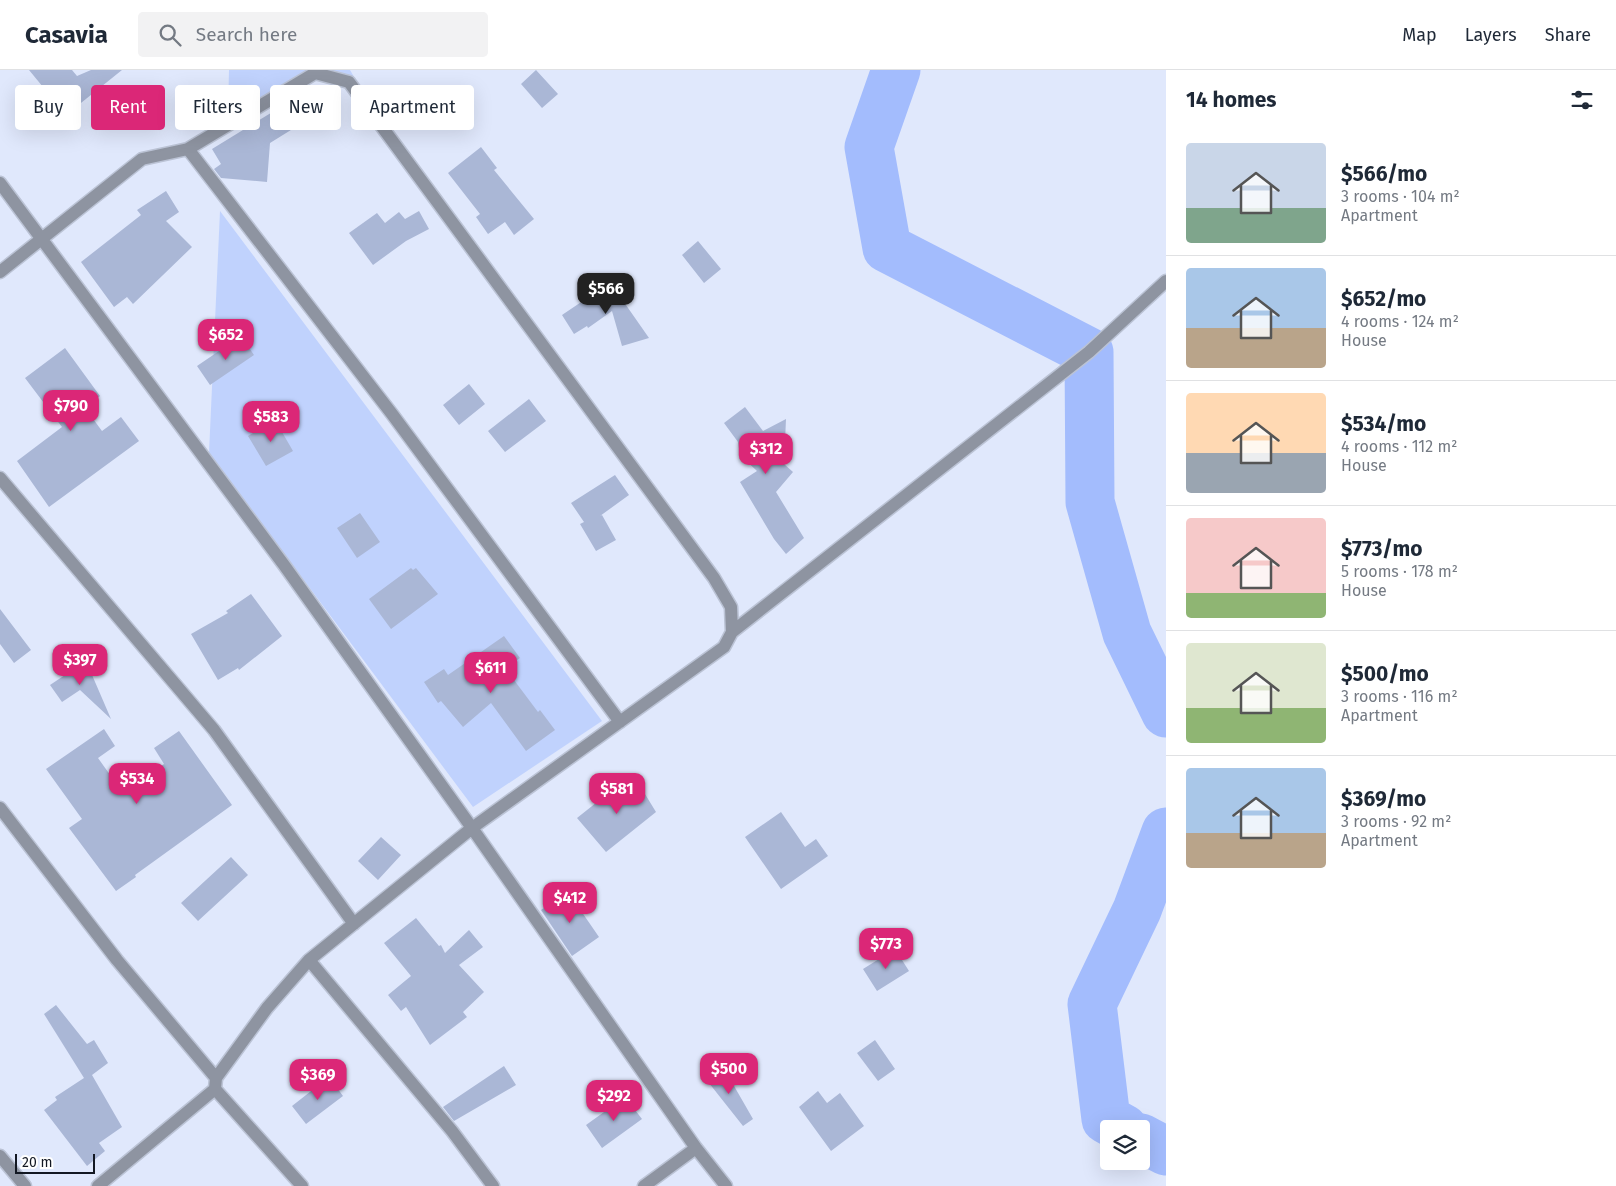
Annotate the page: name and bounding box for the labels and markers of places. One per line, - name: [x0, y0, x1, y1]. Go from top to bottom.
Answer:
- pin: $566: [576, 272, 636, 315]
- pin: $652: [196, 318, 256, 361]
- pin: $790: [41, 390, 101, 432]
- pin: $583: [241, 400, 301, 443]
- pin: $312: [736, 432, 796, 475]
- pin: $397: [50, 644, 110, 686]
- pin: $611: [461, 652, 521, 694]
- pin: $534: [107, 762, 167, 805]
- pin: $581: [587, 772, 647, 815]
- pin: $412: [540, 882, 600, 924]
- pin: $773: [856, 928, 916, 970]
- pin: $500: [699, 1052, 759, 1095]
- pin: $369: [288, 1058, 348, 1101]
- pin: $292: [584, 1080, 644, 1122]

